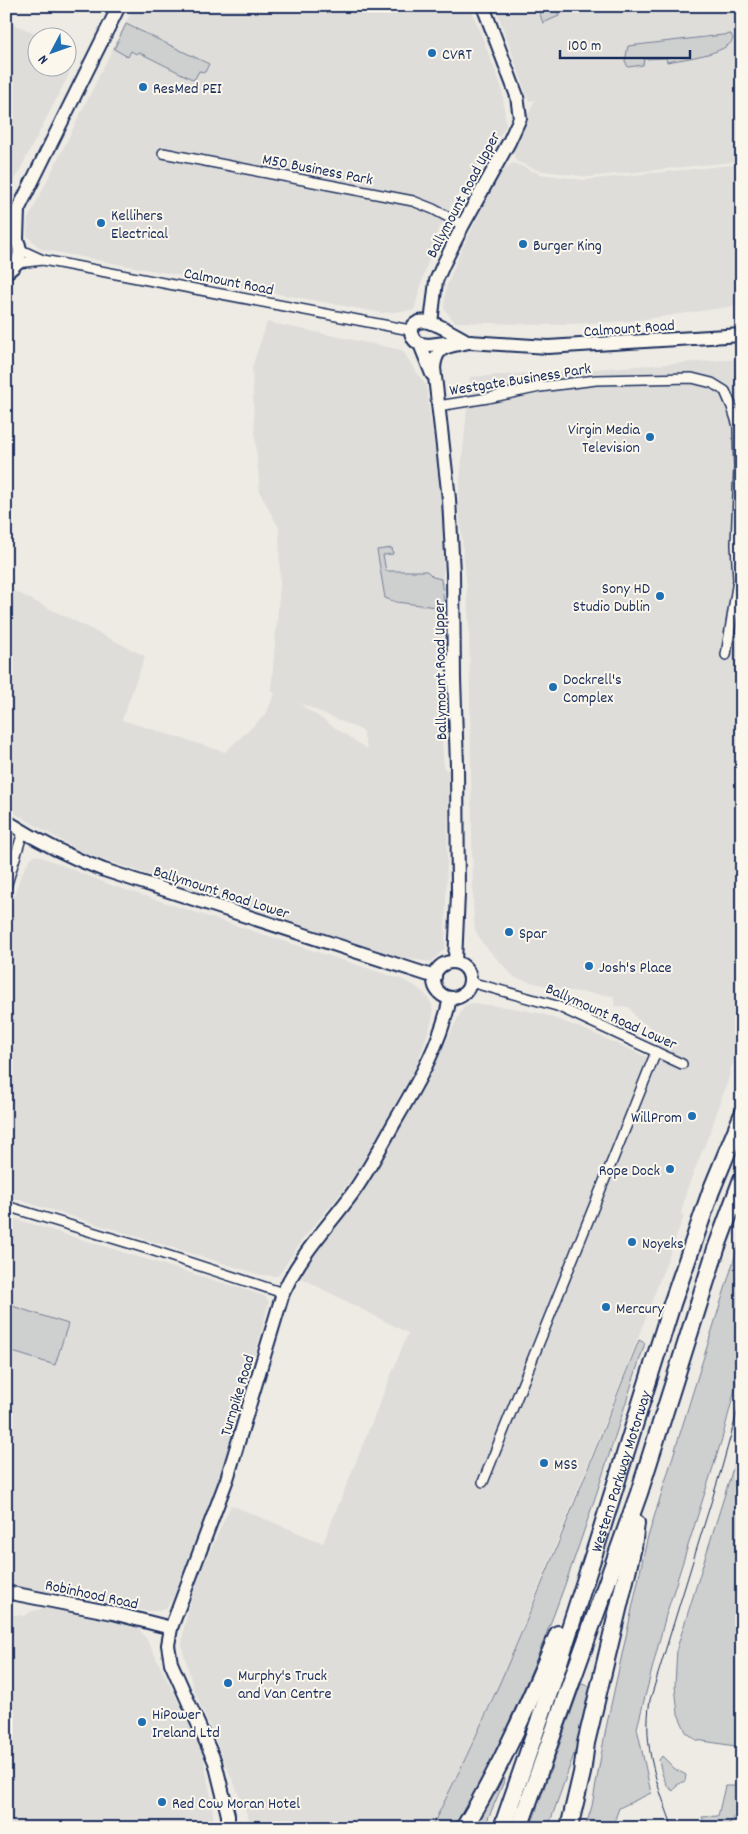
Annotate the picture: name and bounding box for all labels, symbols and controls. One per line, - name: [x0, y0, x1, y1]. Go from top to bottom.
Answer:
- north arrow: [28, 28, 78, 78]
- scale bar: [560, 28, 690, 60]
- text: 100 m: [568, 36, 601, 58]
- place label: CVRT: [442, 44, 472, 67]
- marker: CVRT: [426, 47, 438, 59]
- text: N: [34, 50, 54, 68]
- place label: ResMed PEI: [153, 78, 222, 101]
- marker: ResMed PEI: [137, 81, 149, 93]
- street label: Ballymount Road Upper: [421, 128, 507, 262]
- street label: M50 Business Park: [260, 148, 375, 192]
- place label: Kellihers Electrical: [111, 205, 168, 246]
- marker: Kellihers Electrical: [95, 217, 107, 229]
- place label: Burger King: [533, 235, 602, 258]
- marker: Burger King: [517, 238, 529, 250]
- street label: Calmount Road: [182, 262, 275, 302]
- street label: Calmount Road: [583, 315, 675, 344]
- street label: Westgate Business Park: [448, 358, 593, 403]
- place label: Virgin Media Television: [568, 419, 640, 460]
- marker: Virgin Media Television: [644, 431, 656, 443]
- place label: Sony HD Studio Dublin: [573, 578, 650, 619]
- marker: Sony HD Studio Dublin: [654, 590, 666, 602]
- street label: Ballymount Road Upper: [429, 600, 454, 740]
- place label: Dockrell's Complex: [563, 669, 622, 710]
- marker: Dockrell's Complex: [547, 681, 559, 693]
- street label: Ballymount Road Lower: [150, 861, 292, 926]
- place label: Spar: [519, 923, 547, 946]
- marker: Spar: [503, 926, 515, 938]
- place label: Josh's Place: [599, 957, 672, 980]
- marker: Josh's Place: [583, 960, 595, 972]
- street label: Ballymount Road Lower: [542, 978, 680, 1057]
- place label: WillProm: [631, 1107, 682, 1130]
- marker: WillProm: [686, 1110, 698, 1122]
- place label: Rope Dock: [599, 1160, 660, 1183]
- marker: Rope Dock: [664, 1163, 676, 1175]
- place label: Noyeks: [642, 1233, 684, 1256]
- marker: Noyeks: [626, 1236, 638, 1248]
- place label: Mercury: [616, 1298, 665, 1321]
- marker: Mercury: [600, 1301, 612, 1313]
- street label: Turnpike Road: [215, 1352, 262, 1439]
- street label: Western Parkway Motorway: [586, 1388, 658, 1555]
- place label: MSS: [554, 1454, 578, 1477]
- marker: MSS: [538, 1457, 550, 1469]
- street label: Robinhood Road: [43, 1574, 140, 1617]
- place label: Murphy's Truck and Van Centre: [238, 1665, 332, 1706]
- marker: Murphy's Truck and Van Centre: [222, 1677, 234, 1689]
- place label: HiPower Ireland Ltd: [152, 1704, 220, 1745]
- marker: HiPower Ireland Ltd: [136, 1716, 148, 1728]
- place label: Red Cow Moran Hotel: [172, 1793, 300, 1816]
- marker: Red Cow Moran Hotel: [156, 1796, 168, 1808]

